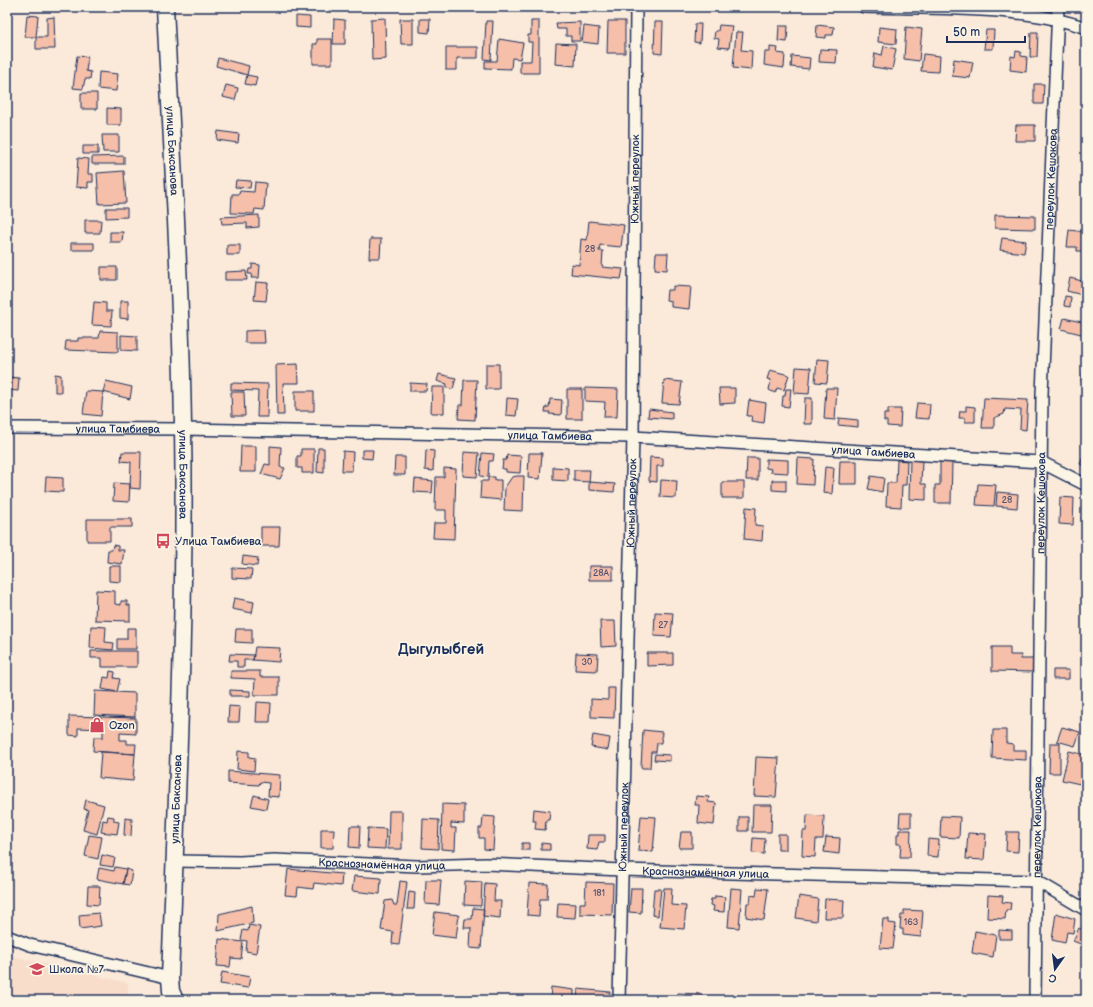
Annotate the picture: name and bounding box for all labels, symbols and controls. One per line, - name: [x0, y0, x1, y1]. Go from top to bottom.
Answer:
- scale bar: [947, 18, 1025, 44]
- text: 50 m: [953, 25, 980, 40]
- street label: улица Баксанова: [163, 106, 181, 196]
- street label: переулок Кешокова: [1043, 128, 1060, 230]
- street label: Южный переулок: [628, 134, 642, 224]
- house number: 28: [585, 244, 595, 255]
- street label: улица Тамбиева: [76, 422, 161, 436]
- street label: улица Тамбиева: [508, 429, 593, 443]
- street label: улица Баксанова: [176, 430, 190, 520]
- street label: улица Тамбиева: [831, 443, 916, 461]
- street label: переулок Кешокова: [1034, 451, 1048, 554]
- street label: Южный переулок: [624, 458, 639, 548]
- house number: 28: [1002, 495, 1012, 506]
- bus stop icon: Улица Тамбиева: [154, 532, 172, 550]
- place label: Улица Тамбиева: [175, 535, 262, 548]
- house number: 28А: [593, 568, 610, 579]
- house number: 27: [658, 620, 668, 631]
- district label: Дыгулыбгей: [398, 640, 484, 659]
- house number: 30: [582, 657, 592, 668]
- shop icon: Ozon: [88, 716, 106, 734]
- place label: Ozon: [109, 719, 135, 732]
- street label: улица Баксанова: [168, 754, 185, 844]
- street label: переулок Кешокова: [1030, 775, 1045, 878]
- street label: Южный переулок: [616, 782, 631, 872]
- street label: Краснознамённая улица: [318, 856, 446, 873]
- street label: Краснознамённая улица: [642, 865, 770, 881]
- house number: 181: [593, 888, 605, 899]
- house number: 163: [904, 917, 919, 928]
- north arrow: [1035, 949, 1075, 989]
- school or university icon: Школа №7: [28, 960, 46, 978]
- place label: Школа №7: [49, 963, 104, 976]
- text: С: [1047, 971, 1058, 985]

